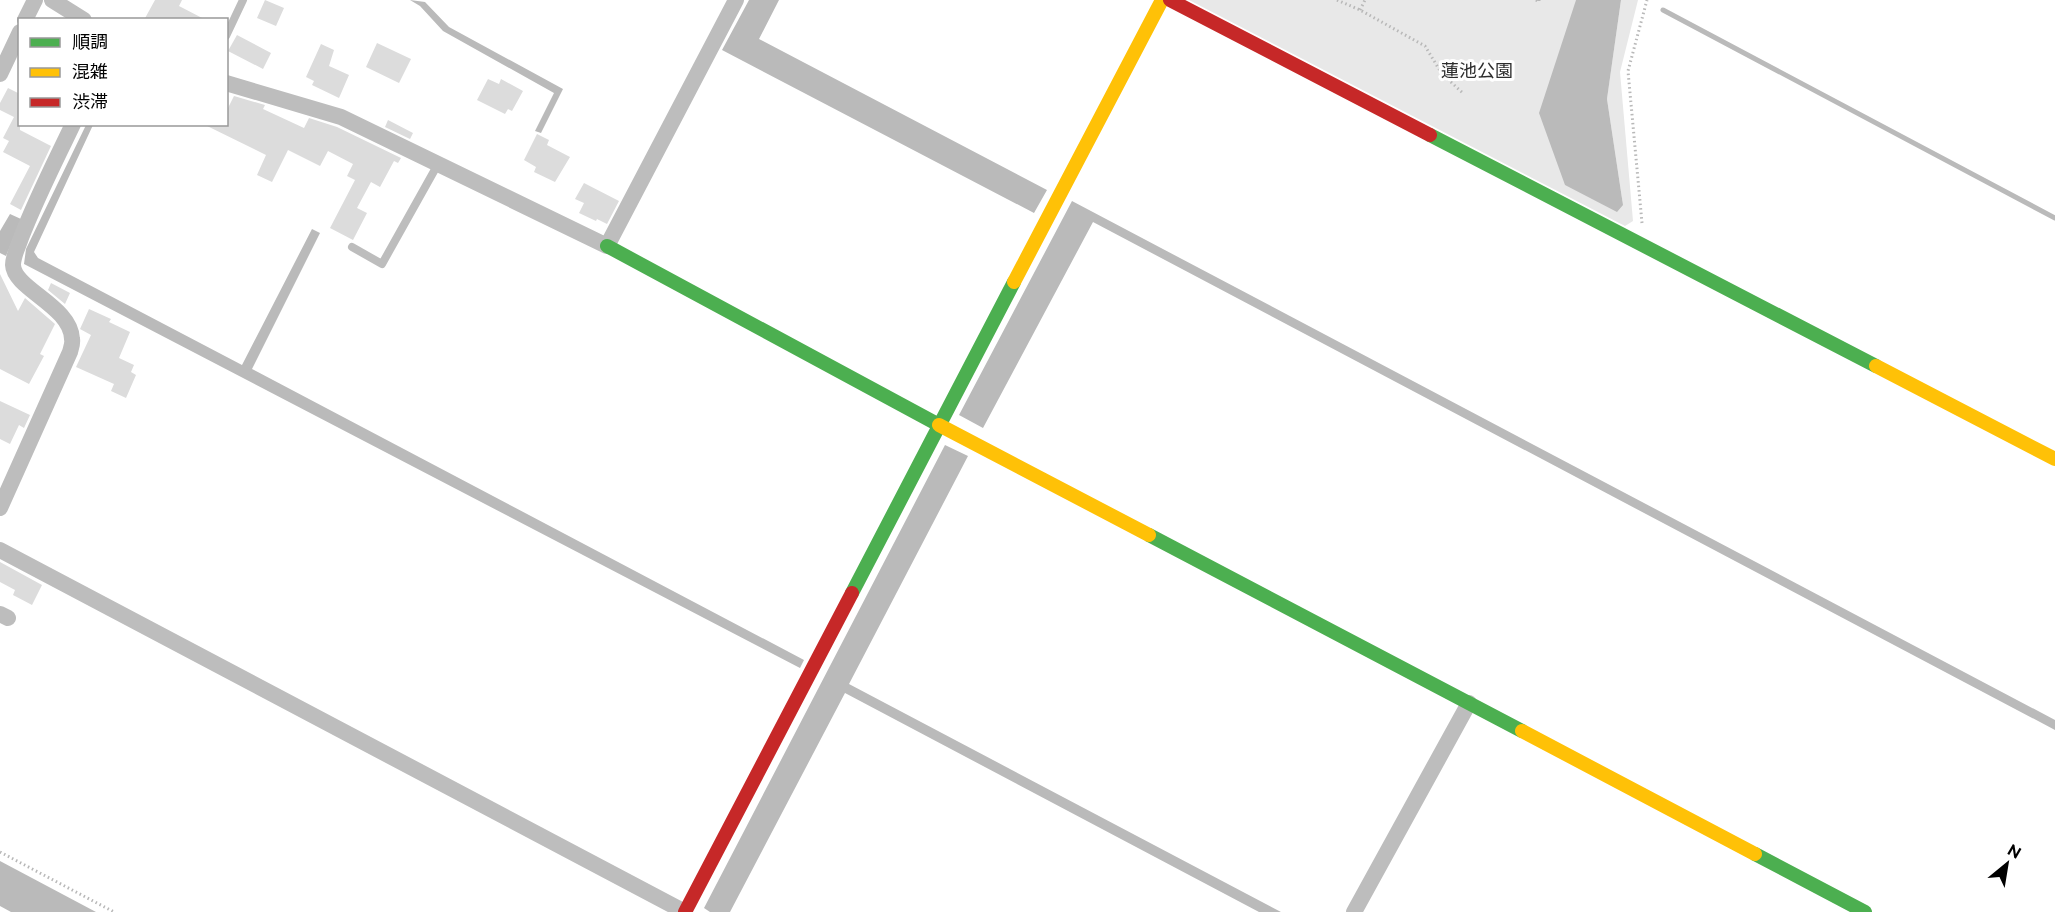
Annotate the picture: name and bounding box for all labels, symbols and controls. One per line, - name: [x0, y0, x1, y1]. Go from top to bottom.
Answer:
- legend: [18, 18, 228, 126]
- text: 順調: [72, 31, 108, 52]
- park label: 蓮池公園: [1441, 60, 1513, 81]
- text: 混雑: [72, 61, 108, 82]
- text: 渋滞: [72, 91, 108, 112]
- north arrow: [1977, 834, 2037, 894]
- text: N: [2004, 840, 2024, 863]

